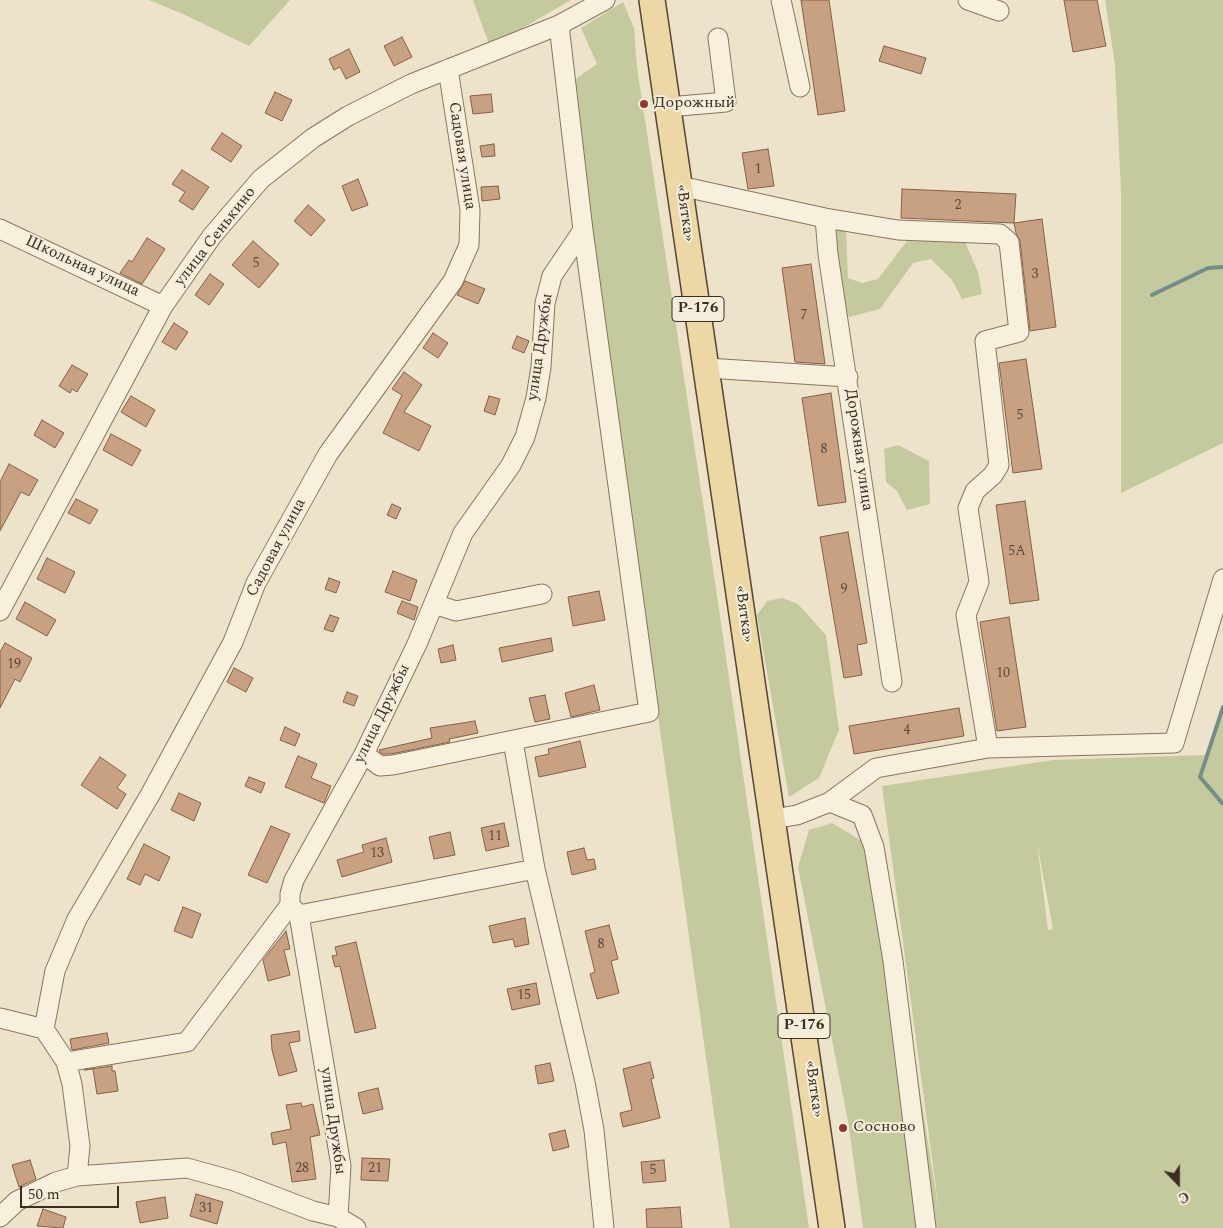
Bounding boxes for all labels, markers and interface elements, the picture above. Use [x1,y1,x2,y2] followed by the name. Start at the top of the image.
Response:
[654,94,735,114] place label: Дорожный
[638,98,650,110] marker: Дорожный
[443,101,479,211] street label: Садовая улица
[755,162,761,178] house number: 1
[671,183,697,243] street label: «Вятка»
[171,184,261,290] street label: улица Сенькино
[955,198,961,214] house number: 2
[22,232,142,302] street label: Школьная улица
[253,256,259,272] house number: 5
[1032,267,1038,283] house number: 3
[524,292,558,402] street label: улица Дружбы
[672,296,724,322] road number: Р-176
[801,308,807,324] house number: 7
[840,388,876,512] street label: Дорожная улица
[1017,408,1023,424] house number: 5
[821,442,827,458] house number: 8
[243,496,311,600] street label: Садовая улица
[1008,544,1026,560] house number: 5А
[841,582,847,598] house number: 9
[730,584,756,644] street label: «Вятка»
[7,657,21,673] house number: 19
[351,661,415,767] street label: улица Дружбы
[996,666,1010,682] house number: 10
[904,723,910,739] house number: 4
[488,829,502,845] house number: 11
[370,846,384,862] house number: 13
[598,937,604,953] house number: 8
[517,988,531,1004] house number: 15
[778,1014,830,1038] road number: Р-176
[800,1059,826,1119] street label: «Вятка»
[315,1066,349,1176] street label: улица Дружбы
[853,1118,916,1138] place label: Сосново
[837,1122,849,1134] marker: Сосново
[1153,1158,1203,1208] north arrow
[295,1161,309,1177] house number: 28
[368,1161,382,1177] house number: 21
[650,1163,656,1179] house number: 5
[22,1176,121,1208] scale bar
[28,1183,60,1206] text: 50 m
[1175,1186,1192,1209] text: С
[199,1201,213,1217] house number: 31

